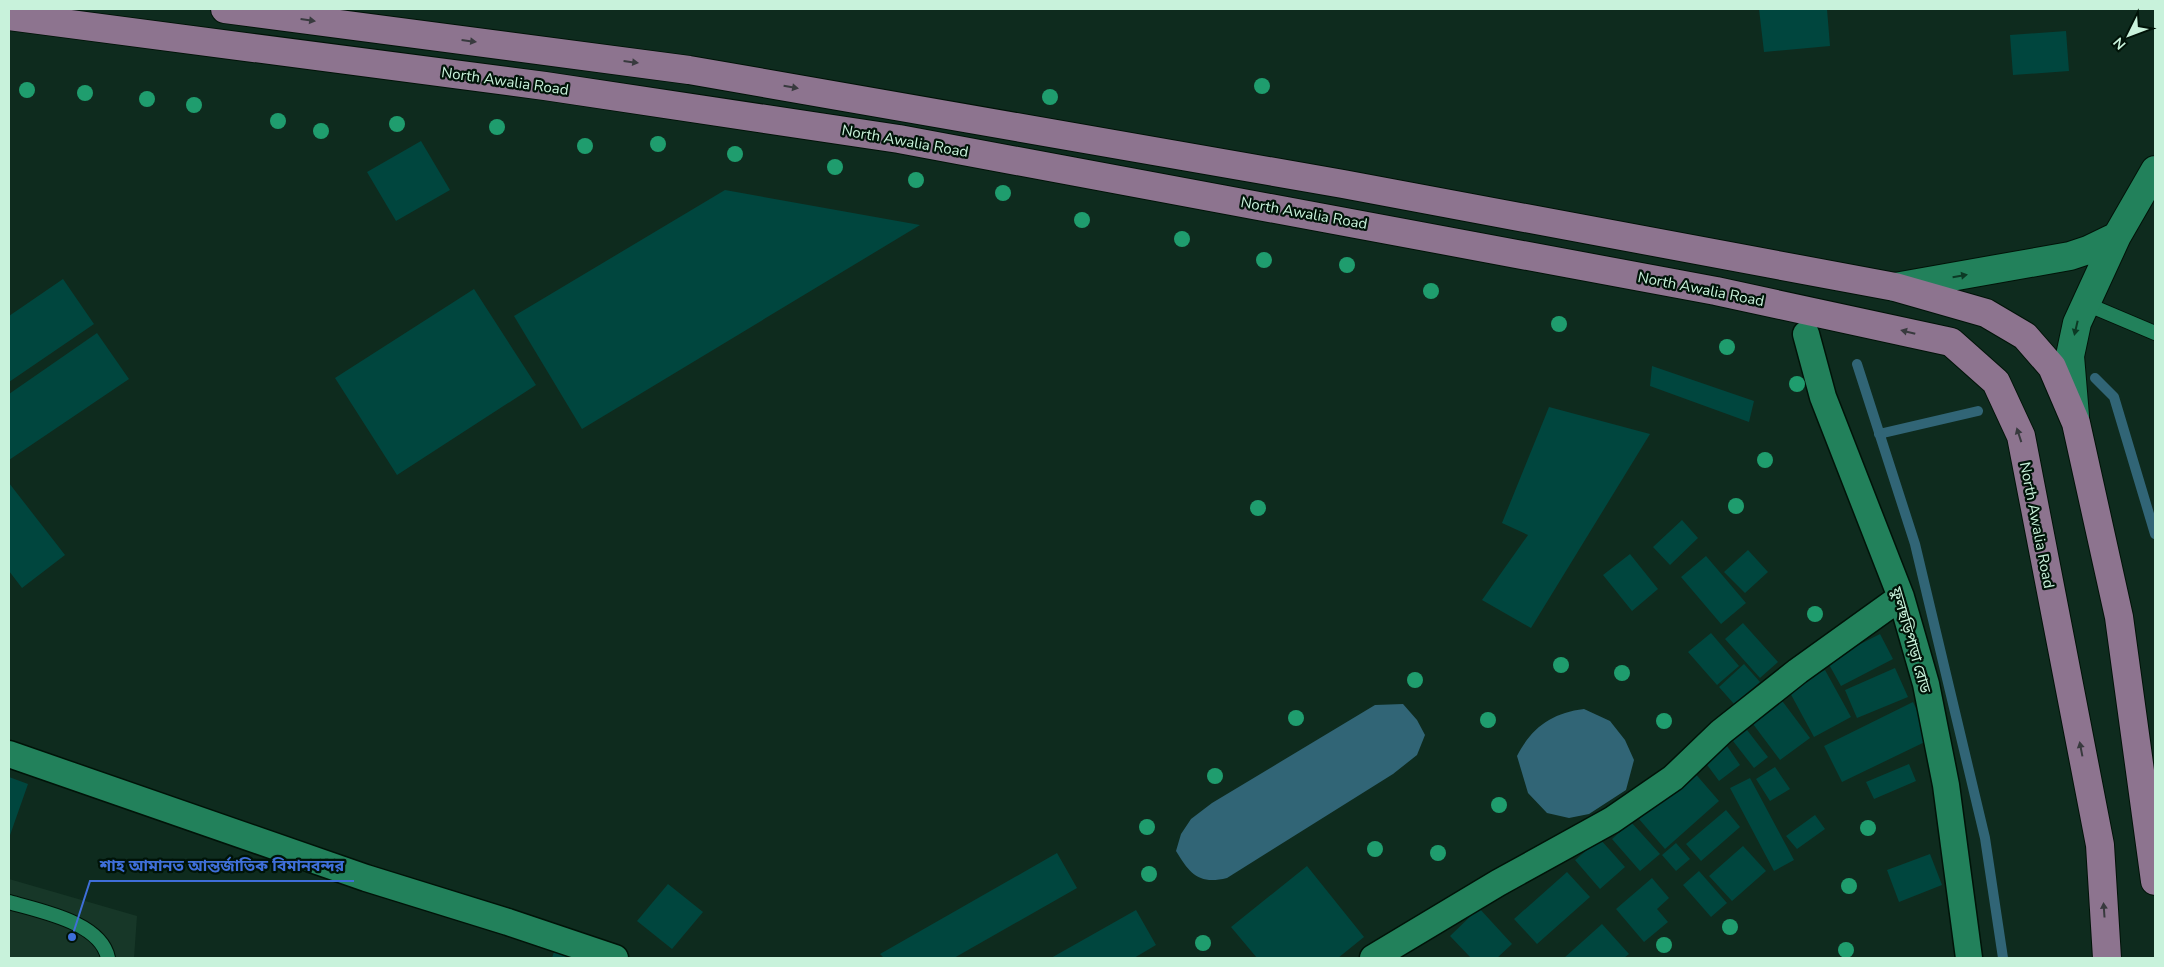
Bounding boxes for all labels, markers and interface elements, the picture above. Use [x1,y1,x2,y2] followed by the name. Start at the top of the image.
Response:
[2104,10,2154,60] north arrow
[301,16,317,24] one-way arrow
[2109,33,2130,54] text: N
[462,37,478,45] one-way arrow
[623,58,639,66] one-way arrow
[440,62,570,100] street label: North Awalia Road
[783,83,799,91] one-way arrow
[840,120,970,162] street label: North Awalia Road
[1239,192,1369,234] street label: North Awalia Road
[1636,267,1766,311] street label: North Awalia Road
[1953,272,1969,280] one-way arrow
[2072,321,2080,336] one-way arrow
[1901,328,1916,336] one-way arrow
[2015,428,2023,443] one-way arrow
[2015,460,2059,590] street label: North Awalia Road
[1886,584,1936,696] street label: ফুলছড়িপাড়া রোড
[2077,741,2085,757] one-way arrow
[90,850,354,881] callout: শাহ আমানত আন্তর্জাতিক বিমানবন্দর
[99,855,345,877] text: শাহ আমানত আন্তর্জাতিক বিমানবন্দর
[2100,901,2108,917] one-way arrow

